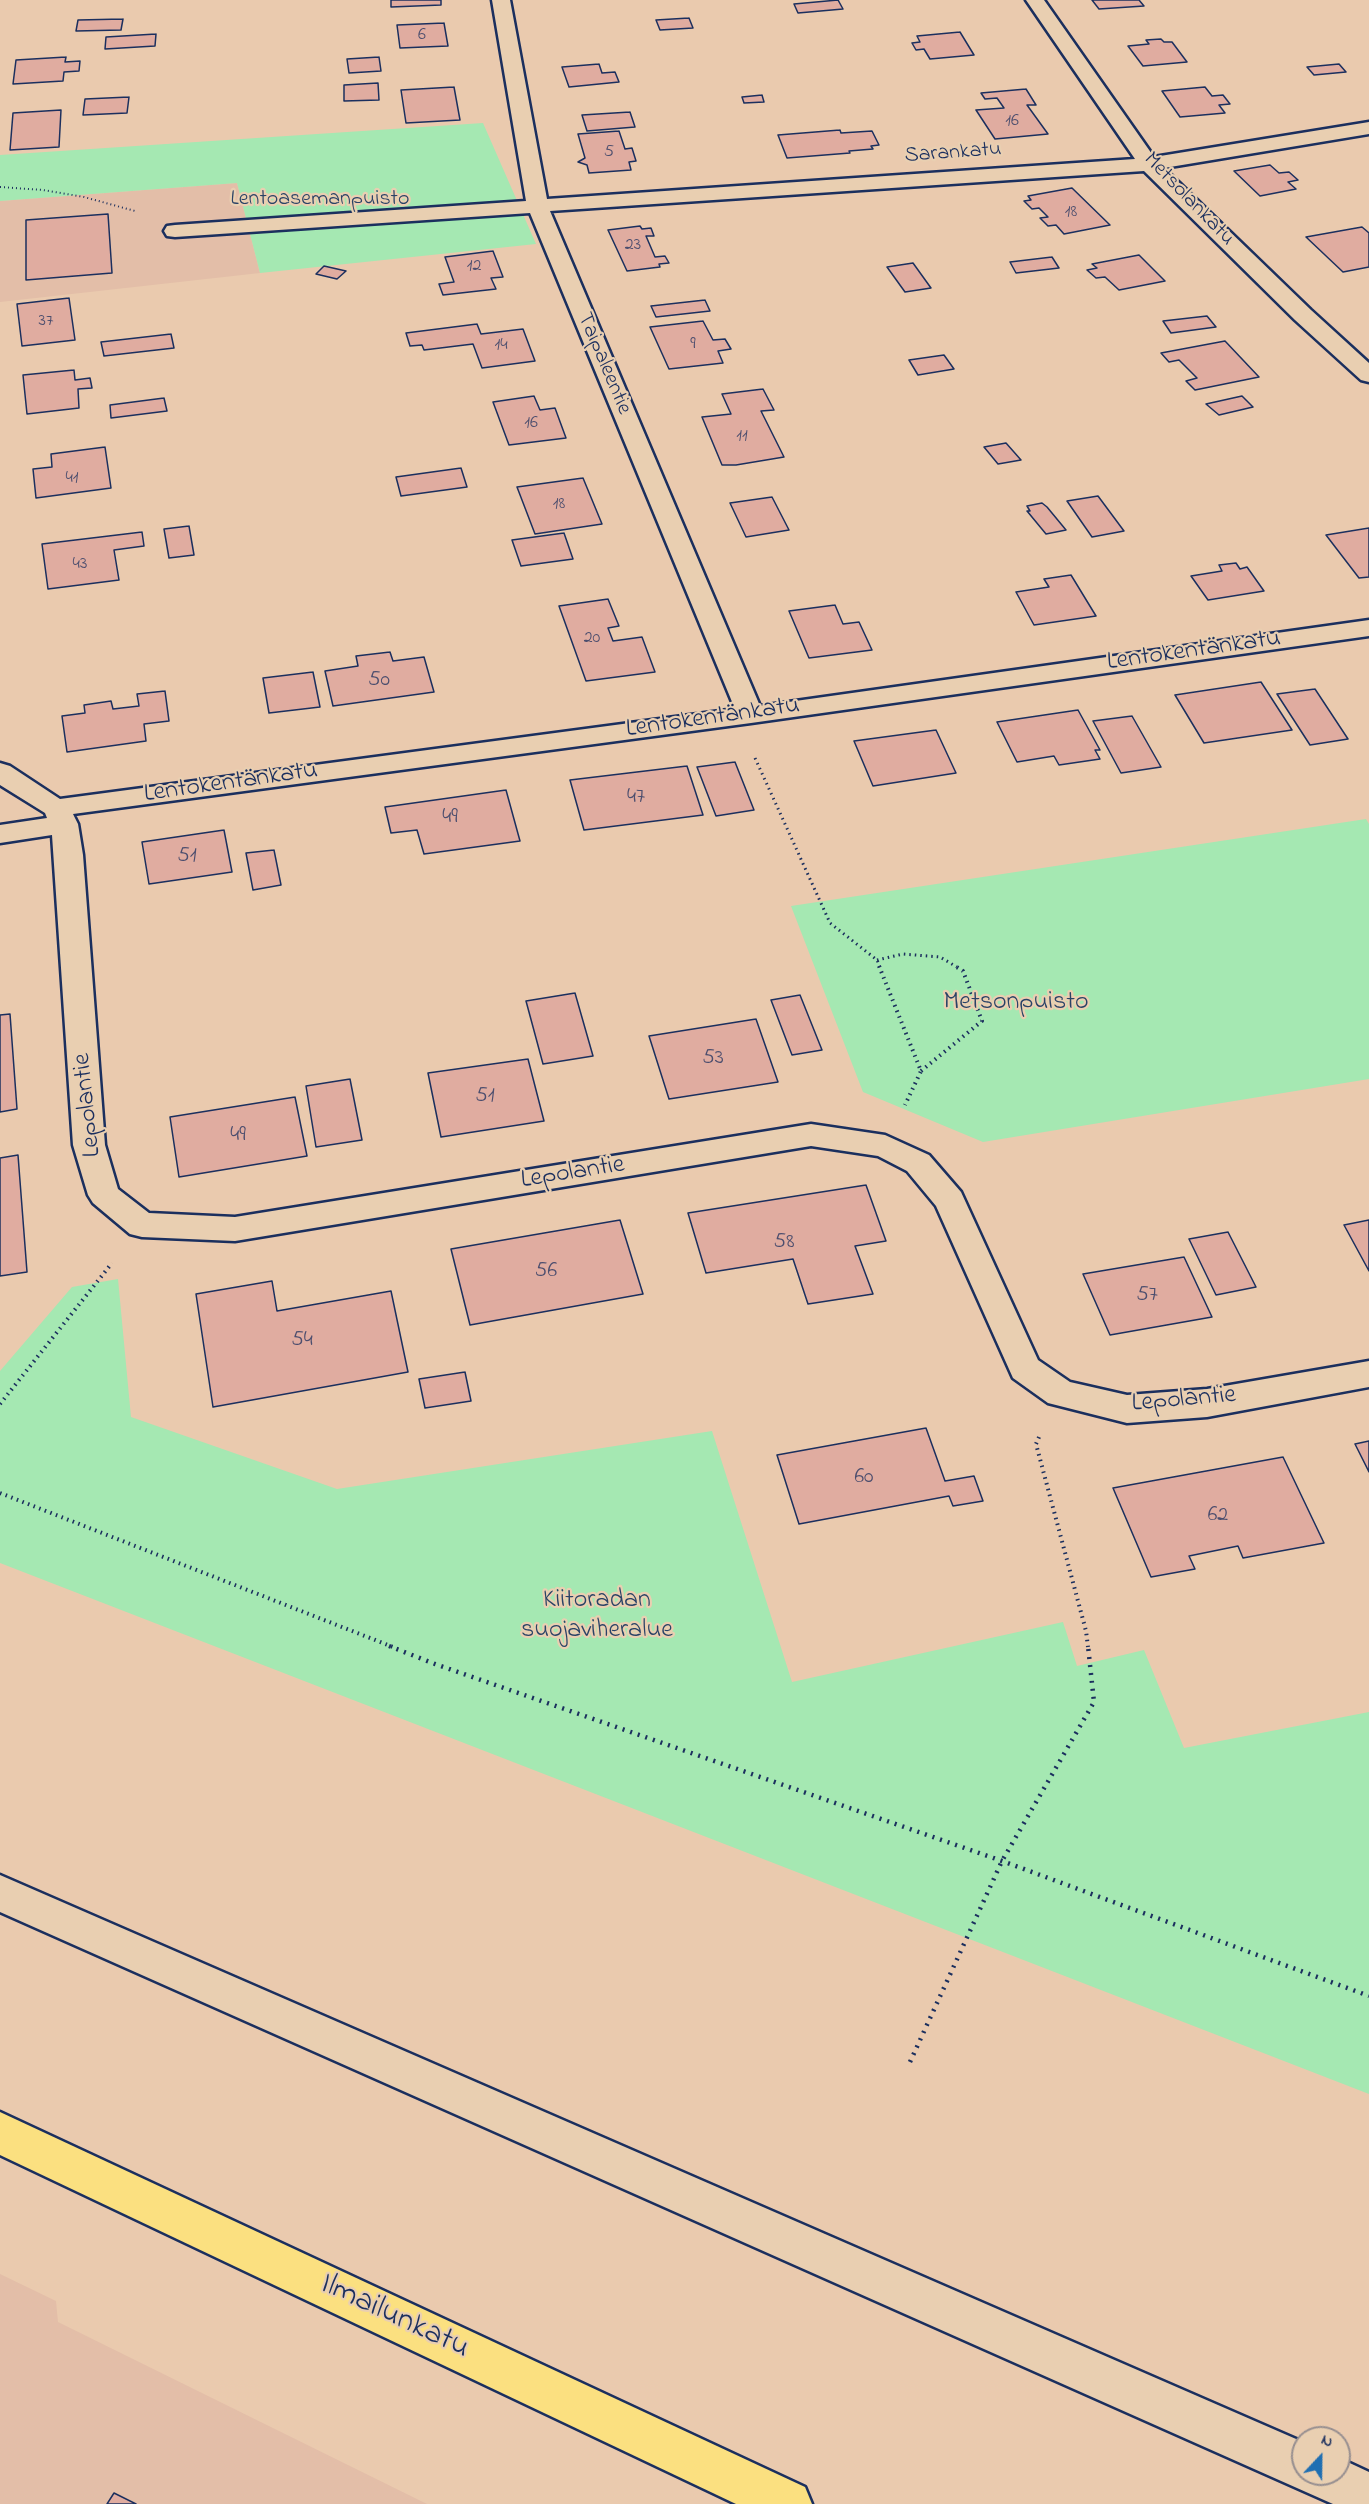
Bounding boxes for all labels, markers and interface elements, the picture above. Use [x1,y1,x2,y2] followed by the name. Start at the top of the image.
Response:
[418,25,426,47] house number: 6
[1005,111,1019,133] house number: 16
[904,137,1002,171] street label: Sarankatu
[604,142,614,164] house number: 5
[1137,148,1239,252] street label: Metsolankatu
[231,187,409,213] park label: Lentoasemanpuisto
[1065,202,1077,224] house number: 18
[625,235,641,257] house number: 23
[467,256,481,278] house number: 12
[570,309,636,419] street label: Taipaleentie
[39,311,53,333] house number: 37
[690,334,696,356] house number: 9
[494,335,508,357] house number: 14
[524,413,538,435] house number: 16
[736,426,748,448] house number: 11
[65,468,79,490] house number: 41
[553,494,565,516] house number: 18
[73,554,87,576] house number: 43
[1105,624,1283,680] street label: Lentokentänkatu
[584,628,600,650] house number: 20
[368,668,390,694] house number: 50
[624,691,802,747] street label: Lentokentänkatu
[142,756,320,812] street label: Lentokentänkatu
[627,785,645,811] house number: 47
[442,805,458,831] house number: 49
[177,844,197,870] house number: 51
[944,988,1088,1020] park label: Metsonpuisto
[702,1046,724,1072] house number: 53
[68,1051,110,1159] street label: Lepolantie
[475,1084,495,1110] house number: 51
[230,1123,246,1149] house number: 49
[519,1150,627,1198] street label: Lepolantie
[774,1230,794,1256] house number: 58
[535,1259,557,1285] house number: 56
[1136,1283,1158,1309] house number: 57
[291,1328,313,1354] house number: 54
[1131,1381,1237,1421] street label: Lepolantie
[854,1465,874,1491] house number: 60
[1208,1503,1228,1529] house number: 62
[521,1586,673,1648] park label: Kiitoradan suojaviheralue
[313,2267,475,2369] street label: Ilmailunkatu
[1291,2426,1351,2486] north arrow
[1317,2428,1337,2454] text: N

